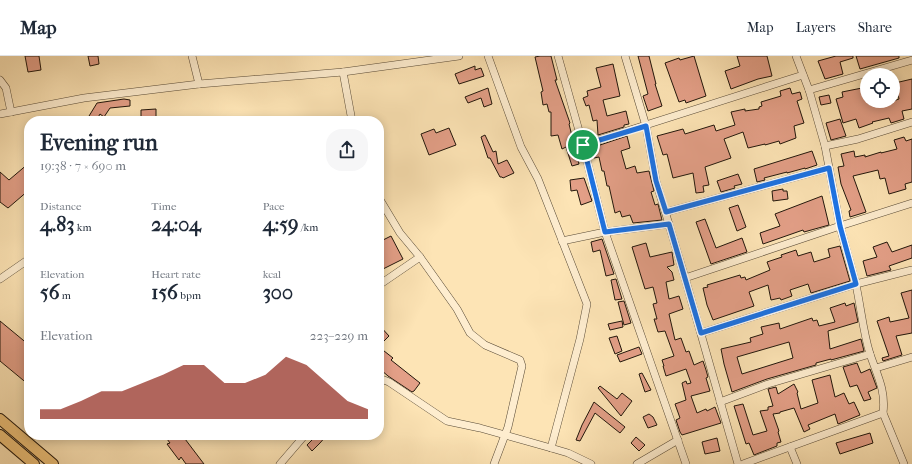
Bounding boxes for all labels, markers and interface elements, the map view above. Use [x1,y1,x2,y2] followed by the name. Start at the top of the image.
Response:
[20,17,56,39] text: Map
[747,19,774,36] text: Map
[796,19,836,36] text: Layers
[858,19,892,36] text: Share
[860,68,900,108] map controls
[860,68,900,108] button: locate
[566,128,600,162] pin
[326,129,368,171] button: share
[40,130,158,156] text: Evening run
[572,134,594,156] icon: arrive
[40,158,126,173] text: 19:38 · 7 × 690 m
[40,200,81,213] text: Distance
[151,200,176,213] text: Time
[263,200,285,213] text: Pace
[40,213,74,236] text: 4.83
[151,213,201,236] text: 24:04
[263,213,298,236] text: 4:59
[74,221,92,234] text: km
[298,221,318,234] text: /km
[40,268,84,281] text: Elevation
[151,268,201,281] text: Heart rate
[263,268,281,281] text: kcal
[40,281,59,304] text: 56
[151,281,178,304] text: 156
[263,281,293,304] text: 300
[59,289,71,302] text: m
[178,289,201,302] text: bpm
[40,328,93,343] text: Elevation
[310,328,368,343] text: 223–229 m

